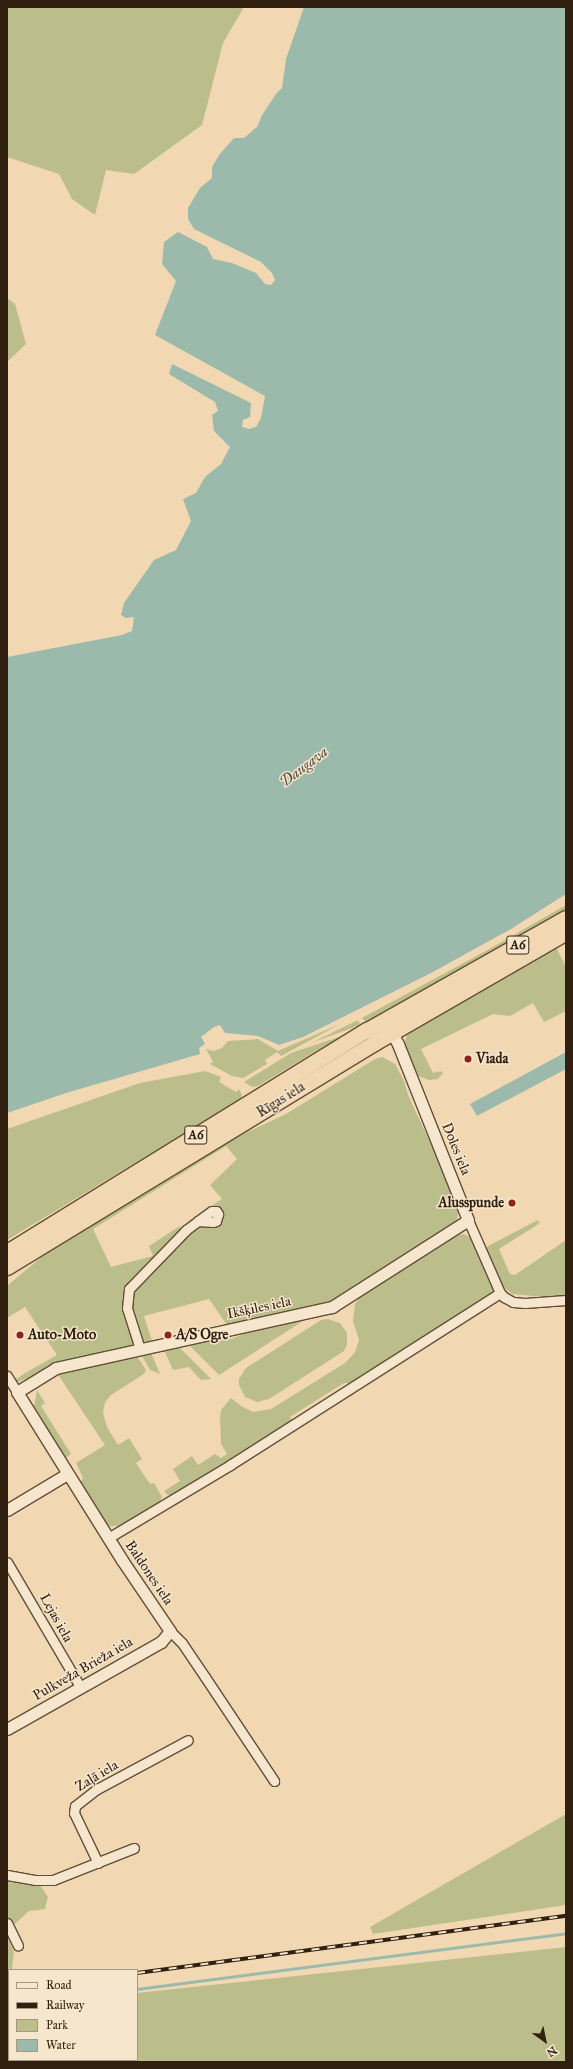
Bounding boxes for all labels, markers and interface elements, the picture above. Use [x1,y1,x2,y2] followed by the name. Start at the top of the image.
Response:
[276,743,332,791] water label: Daugava
[506,934,530,956] road number: A6
[476,1051,508,1067] place label: Viada
[463,1054,473,1064] marker: Viada
[254,1079,308,1121] street label: Rīgas iela
[438,1120,474,1178] street label: Doles iela
[184,1124,208,1146] road number: A6
[438,1195,504,1211] place label: Alusspunde
[507,1198,517,1208] marker: Alusspunde
[225,1293,293,1323] street label: Ikšķiles iela
[28,1327,96,1343] place label: Auto-Moto
[176,1327,228,1343] place label: A/S Ogre
[15,1330,25,1340] marker: Auto-Moto
[163,1330,173,1340] marker: A/S Ogre
[121,1538,177,1608] street label: Baldones iela
[36,1591,76,1645] street label: Lejas iela
[30,1634,136,1704] street label: Pulkveža Brieža iela
[73,1757,121,1795] street label: Zaļā iela
[8,1969,138,2061] legend
[46,1978,72,1992] text: Road
[46,1998,84,2012] text: Railway
[46,2018,68,2032] text: Park
[525,2021,565,2061] north arrow
[46,2038,76,2052] text: Water
[544,2043,559,2059] text: N

